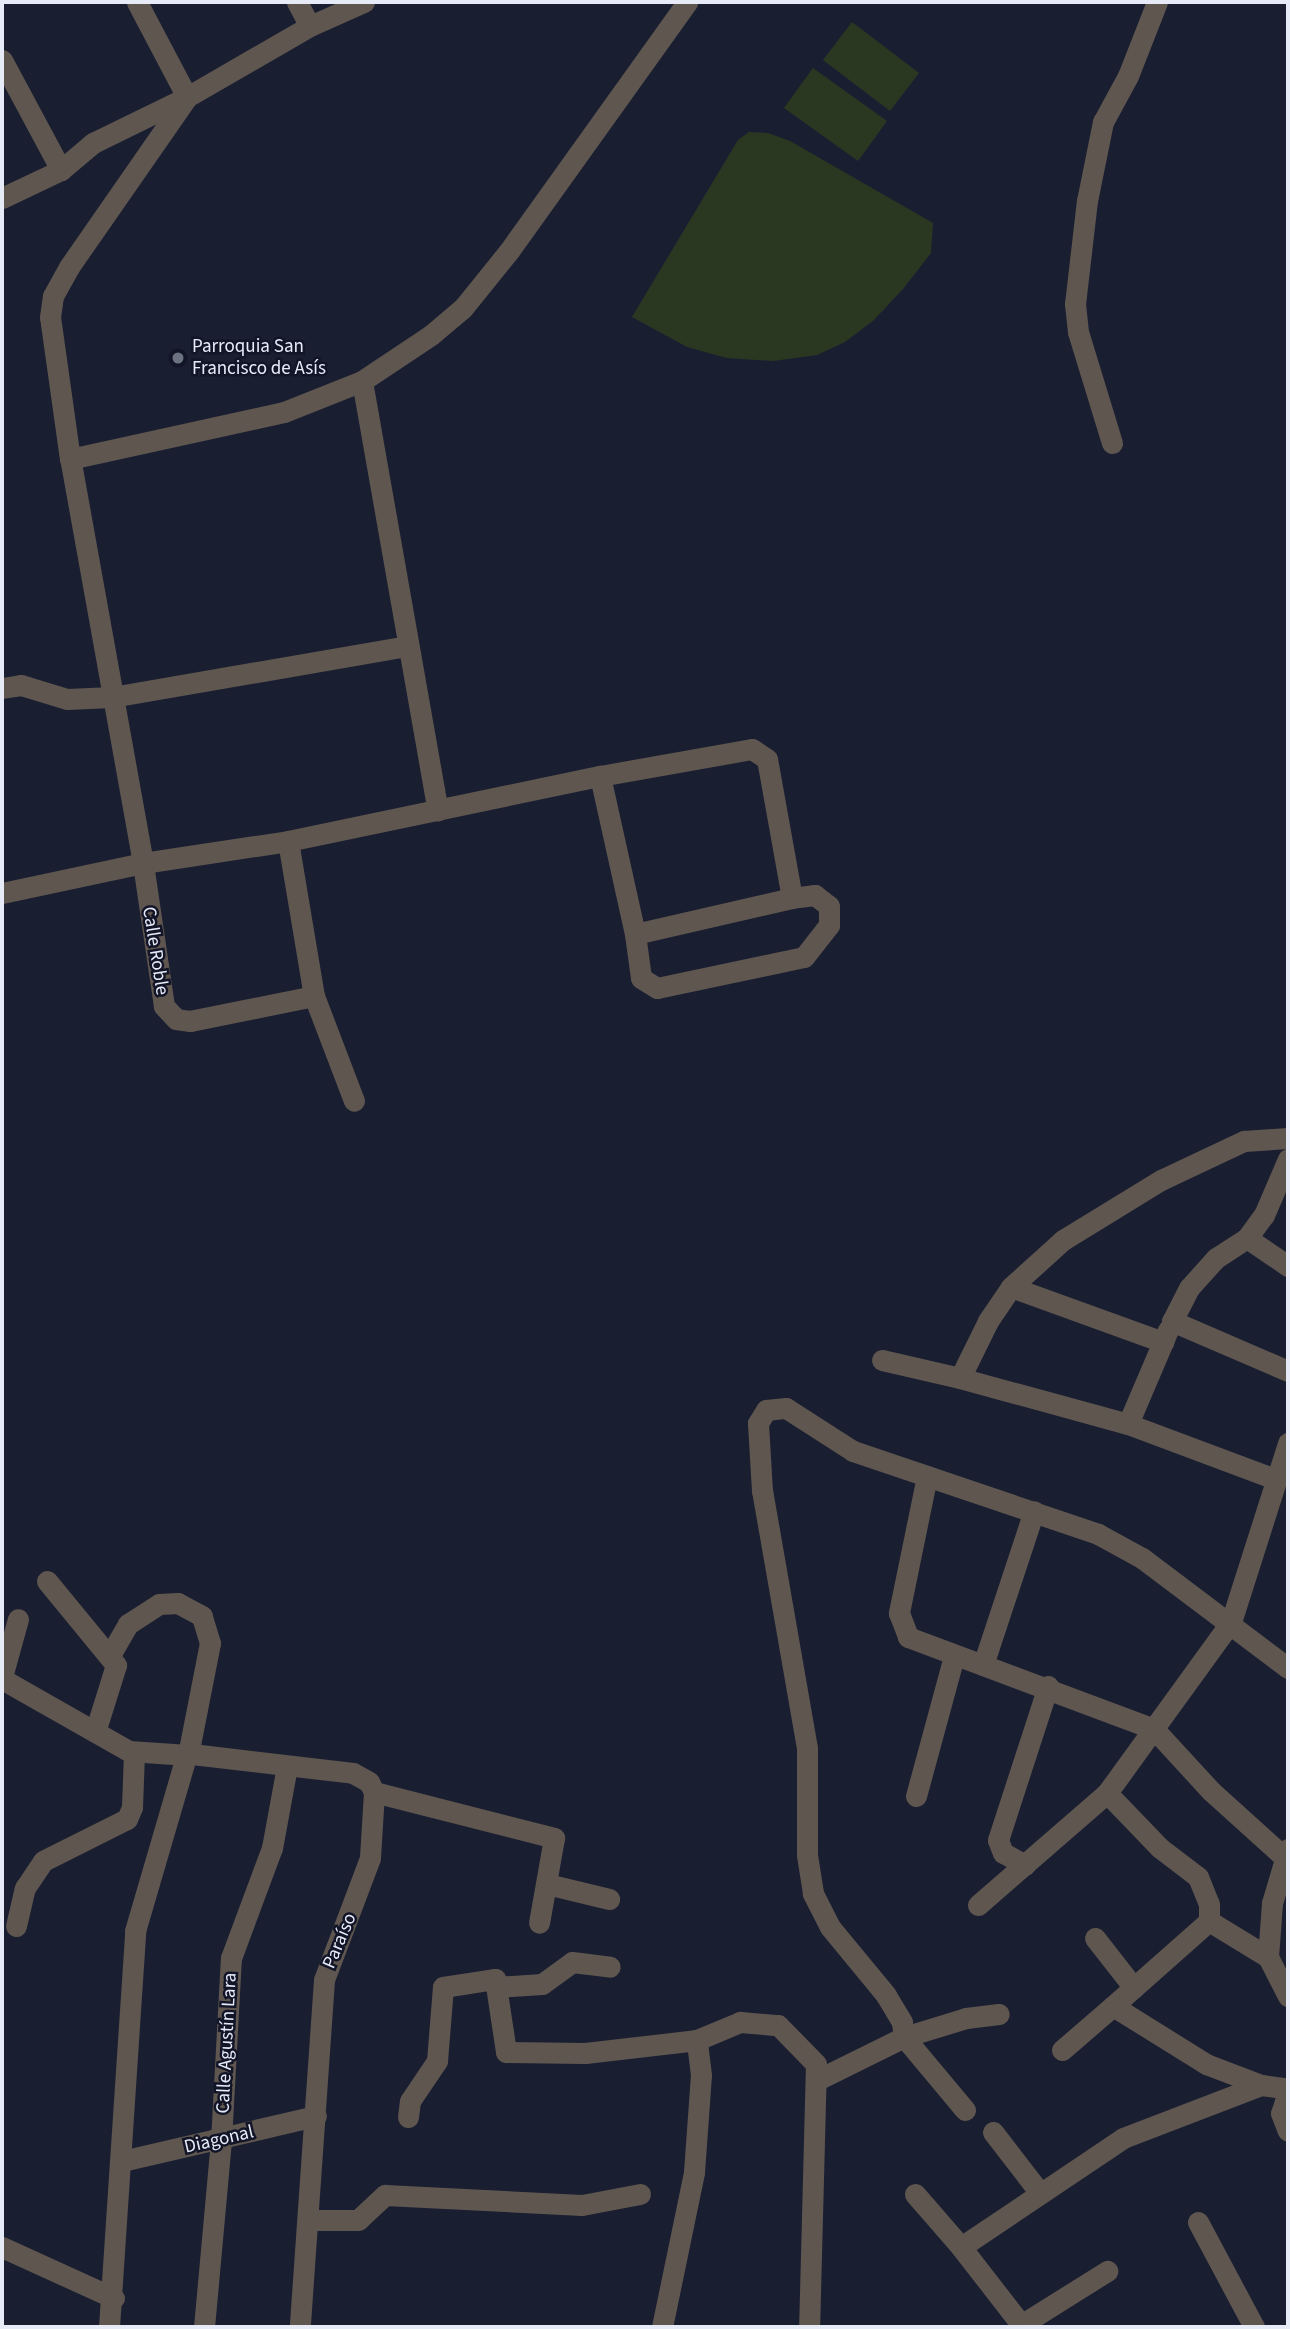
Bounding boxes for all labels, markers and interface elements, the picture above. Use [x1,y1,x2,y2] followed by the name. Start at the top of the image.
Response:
[192,336,326,380] place label: Parroquia San Francisco de Asís
[170,350,186,366] marker: Parroquia San Francisco de Asís
[137,905,173,997] street label: Calle Roble
[318,1910,362,1972] street label: Paraíso
[212,1972,242,2114] street label: Calle Agustín Lara
[182,2121,256,2159] street label: Diagonal

